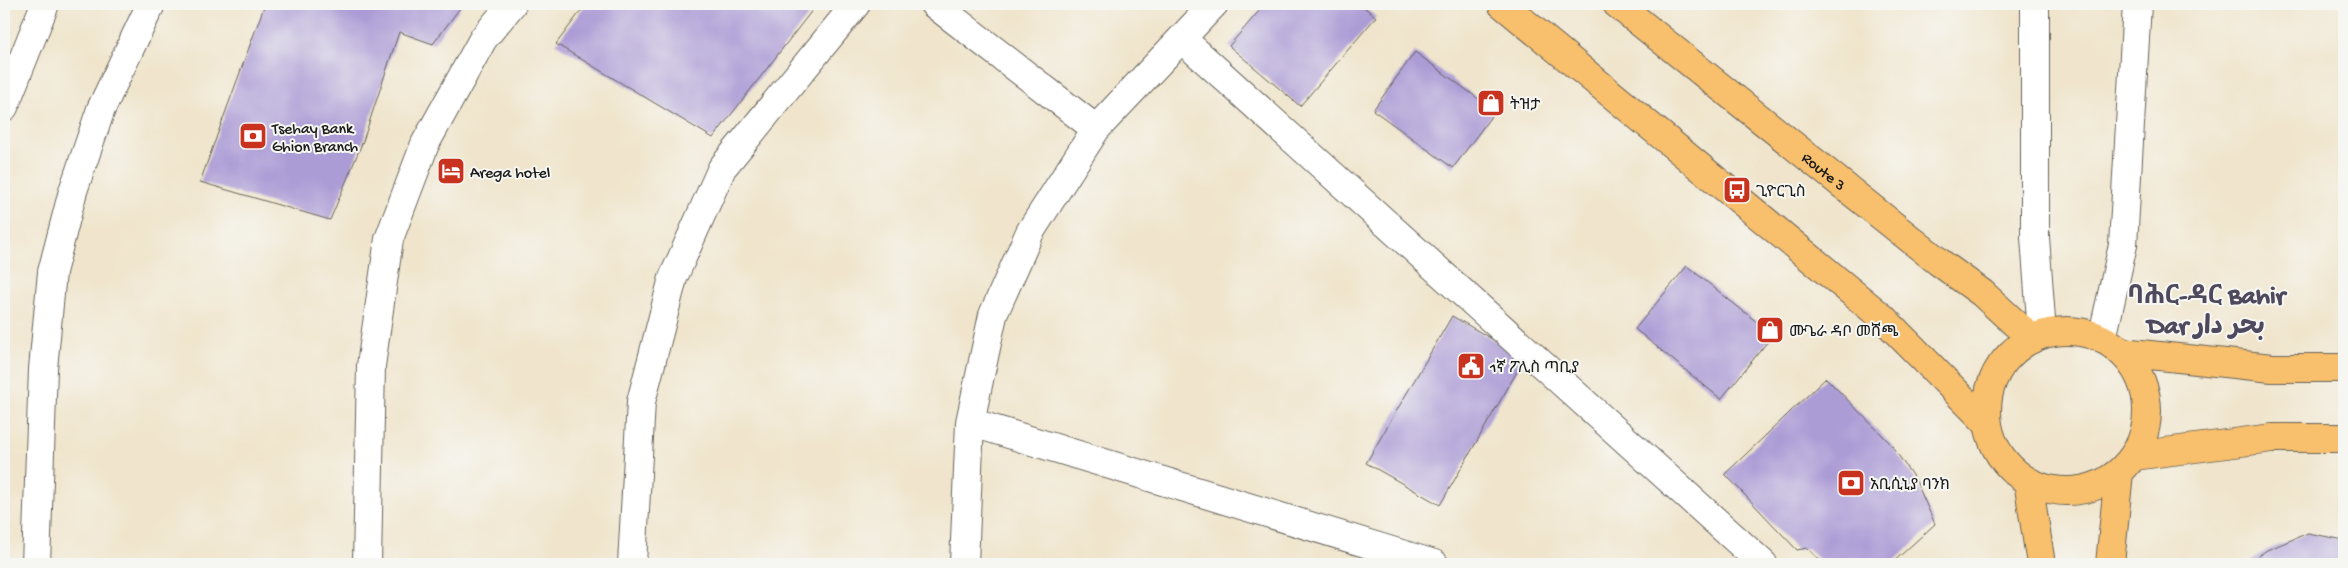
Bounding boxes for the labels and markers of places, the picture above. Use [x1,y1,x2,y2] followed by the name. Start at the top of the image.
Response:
[1476,88,1506,118] shop icon: ትዝታ
[1510,96,1540,116] place label: ትዝታ
[238,121,268,151] bank icon: Tsehay Bank Ghion Branch
[271,121,359,158] place label: Tsehay Bank Ghion Branch
[436,156,466,186] hotel icon: Arega hotel
[470,165,550,184] place label: Arega hotel
[1722,175,1752,205] bus stop icon: ጊዮርጊስ
[1756,184,1806,203] place label: ጊዮርጊስ
[1755,315,1785,345] shop icon: ሙጌራ ዳቦ መሸጫ
[1789,322,1899,343] place label: ሙጌራ ዳቦ መሸጫ
[1456,351,1486,381] public building icon: 1ኛ ፖሊስ ጣቢያ
[1489,359,1580,379] place label: 1ኛ ፖሊስ ጣቢያ
[1836,468,1866,498] bank icon: አቢሲኒያ ባንክ
[1870,477,1950,496] place label: አቢሲኒያ ባንክ

